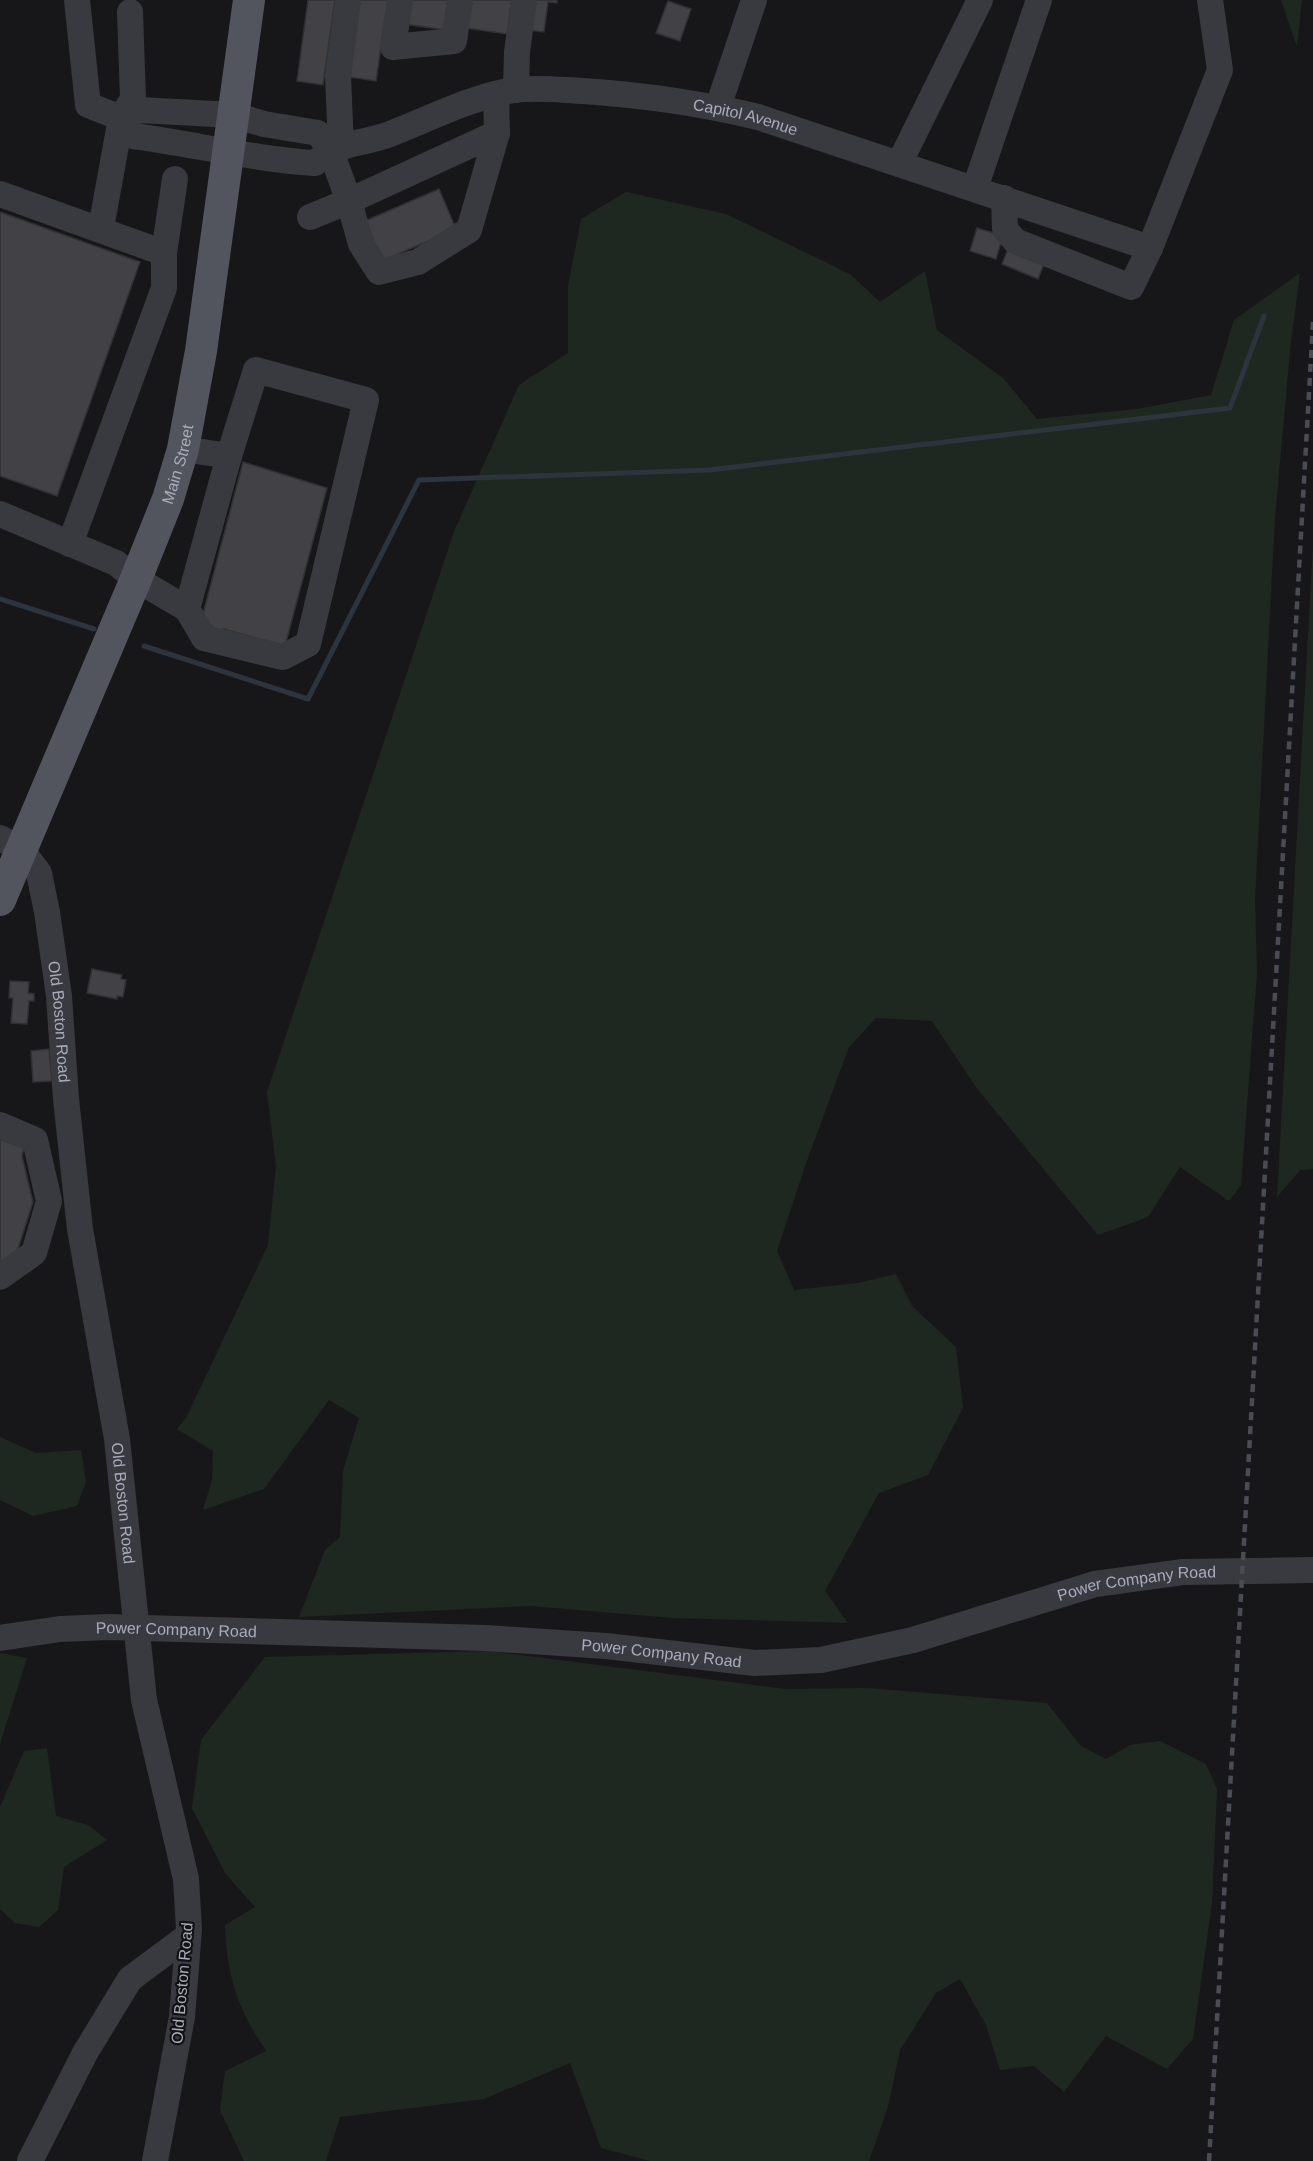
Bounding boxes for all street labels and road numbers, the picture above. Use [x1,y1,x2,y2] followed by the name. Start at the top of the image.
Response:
[692,95,800,138] street label: Capitol Avenue
[159,422,196,506] street label: Main Street
[46,960,73,1083] street label: Old Boston Road
[109,1442,138,1565] street label: Old Boston Road
[1055,1563,1216,1604] street label: Power Company Road
[95,1618,257,1640] street label: Power Company Road
[581,1636,742,1670] street label: Power Company Road
[168,1922,196,2044] street label: Old Boston Road

